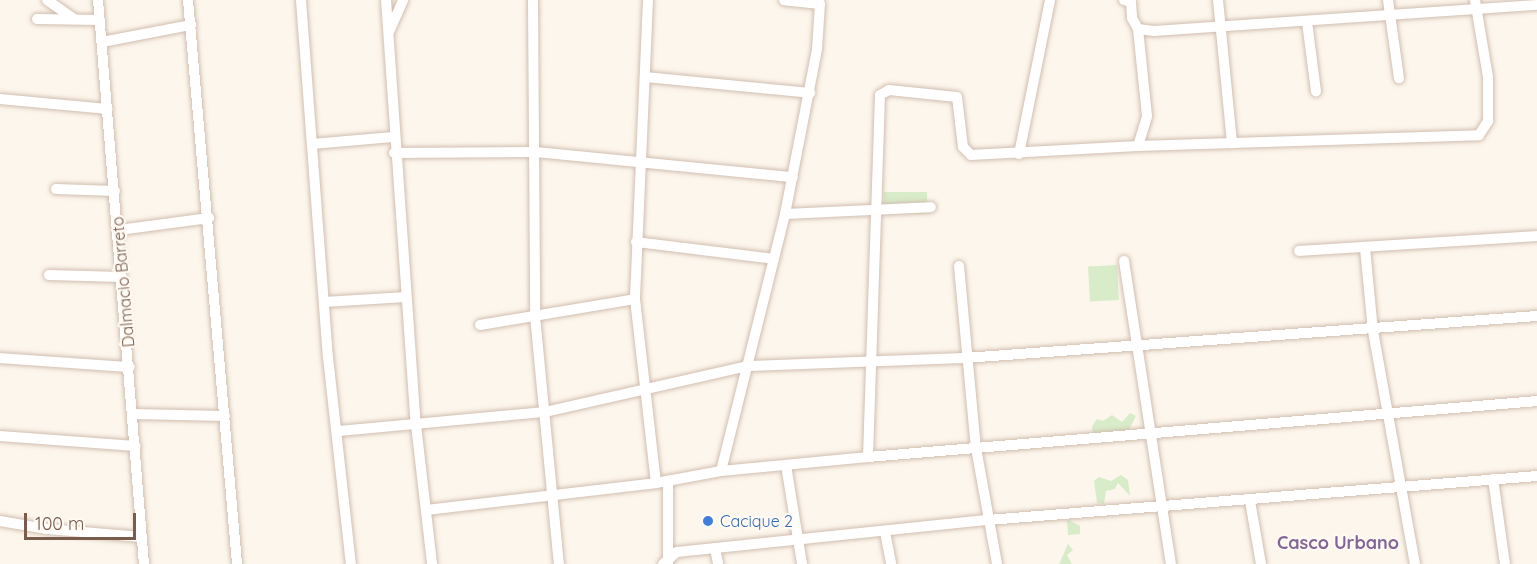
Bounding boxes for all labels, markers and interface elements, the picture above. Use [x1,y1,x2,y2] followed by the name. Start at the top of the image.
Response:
[108,216,138,348] street label: Dalmacio Barreto
[27,501,140,539] scale bar
[720,511,793,531] place label: Cacique 2
[35,512,84,535] text: 100 m
[701,514,715,528] marker: Cacique 2
[1277,532,1399,554] district label: Casco Urbano

